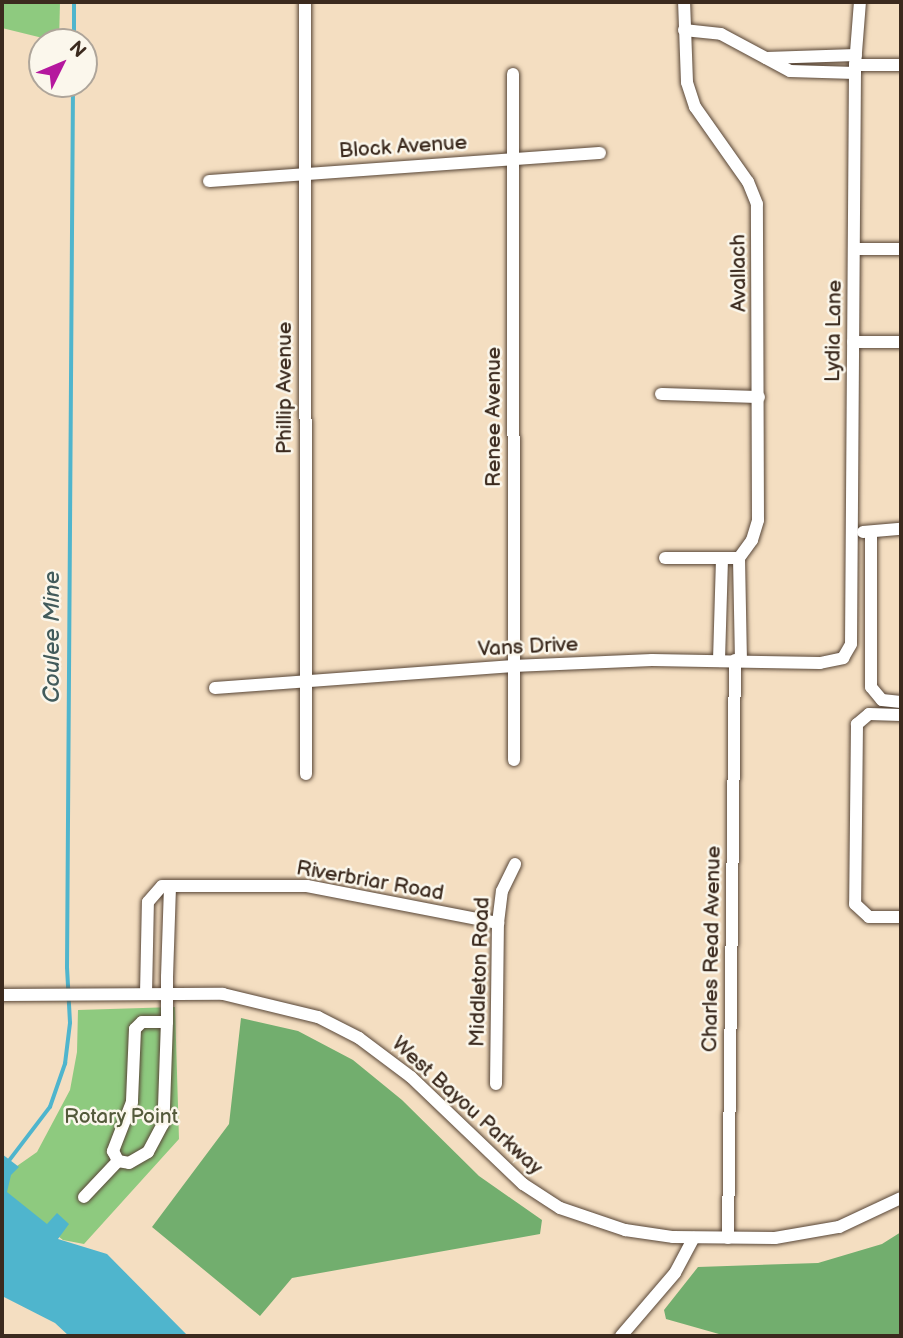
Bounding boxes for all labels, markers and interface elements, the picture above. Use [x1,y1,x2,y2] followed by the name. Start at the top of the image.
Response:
[28,28,98,98] north arrow
[64,37,91,63] text: N
[338,130,468,164] street label: Block Avenue
[726,234,752,312] street label: Avallach
[821,280,847,382] street label: Lydia Lane
[272,322,298,454] street label: Phillip Avenue
[481,347,507,487] street label: Renee Avenue
[38,571,66,703] water label: Coulee Mine
[477,632,579,662] street label: Vans Drive
[698,846,726,1052] street label: Charles Read Avenue
[294,856,446,906] street label: Riverbriar Road
[465,897,495,1047] street label: Middleton Road
[386,1032,548,1180] street label: West Bayou Parkway
[63,1104,179,1130] park label: Rotary Point

